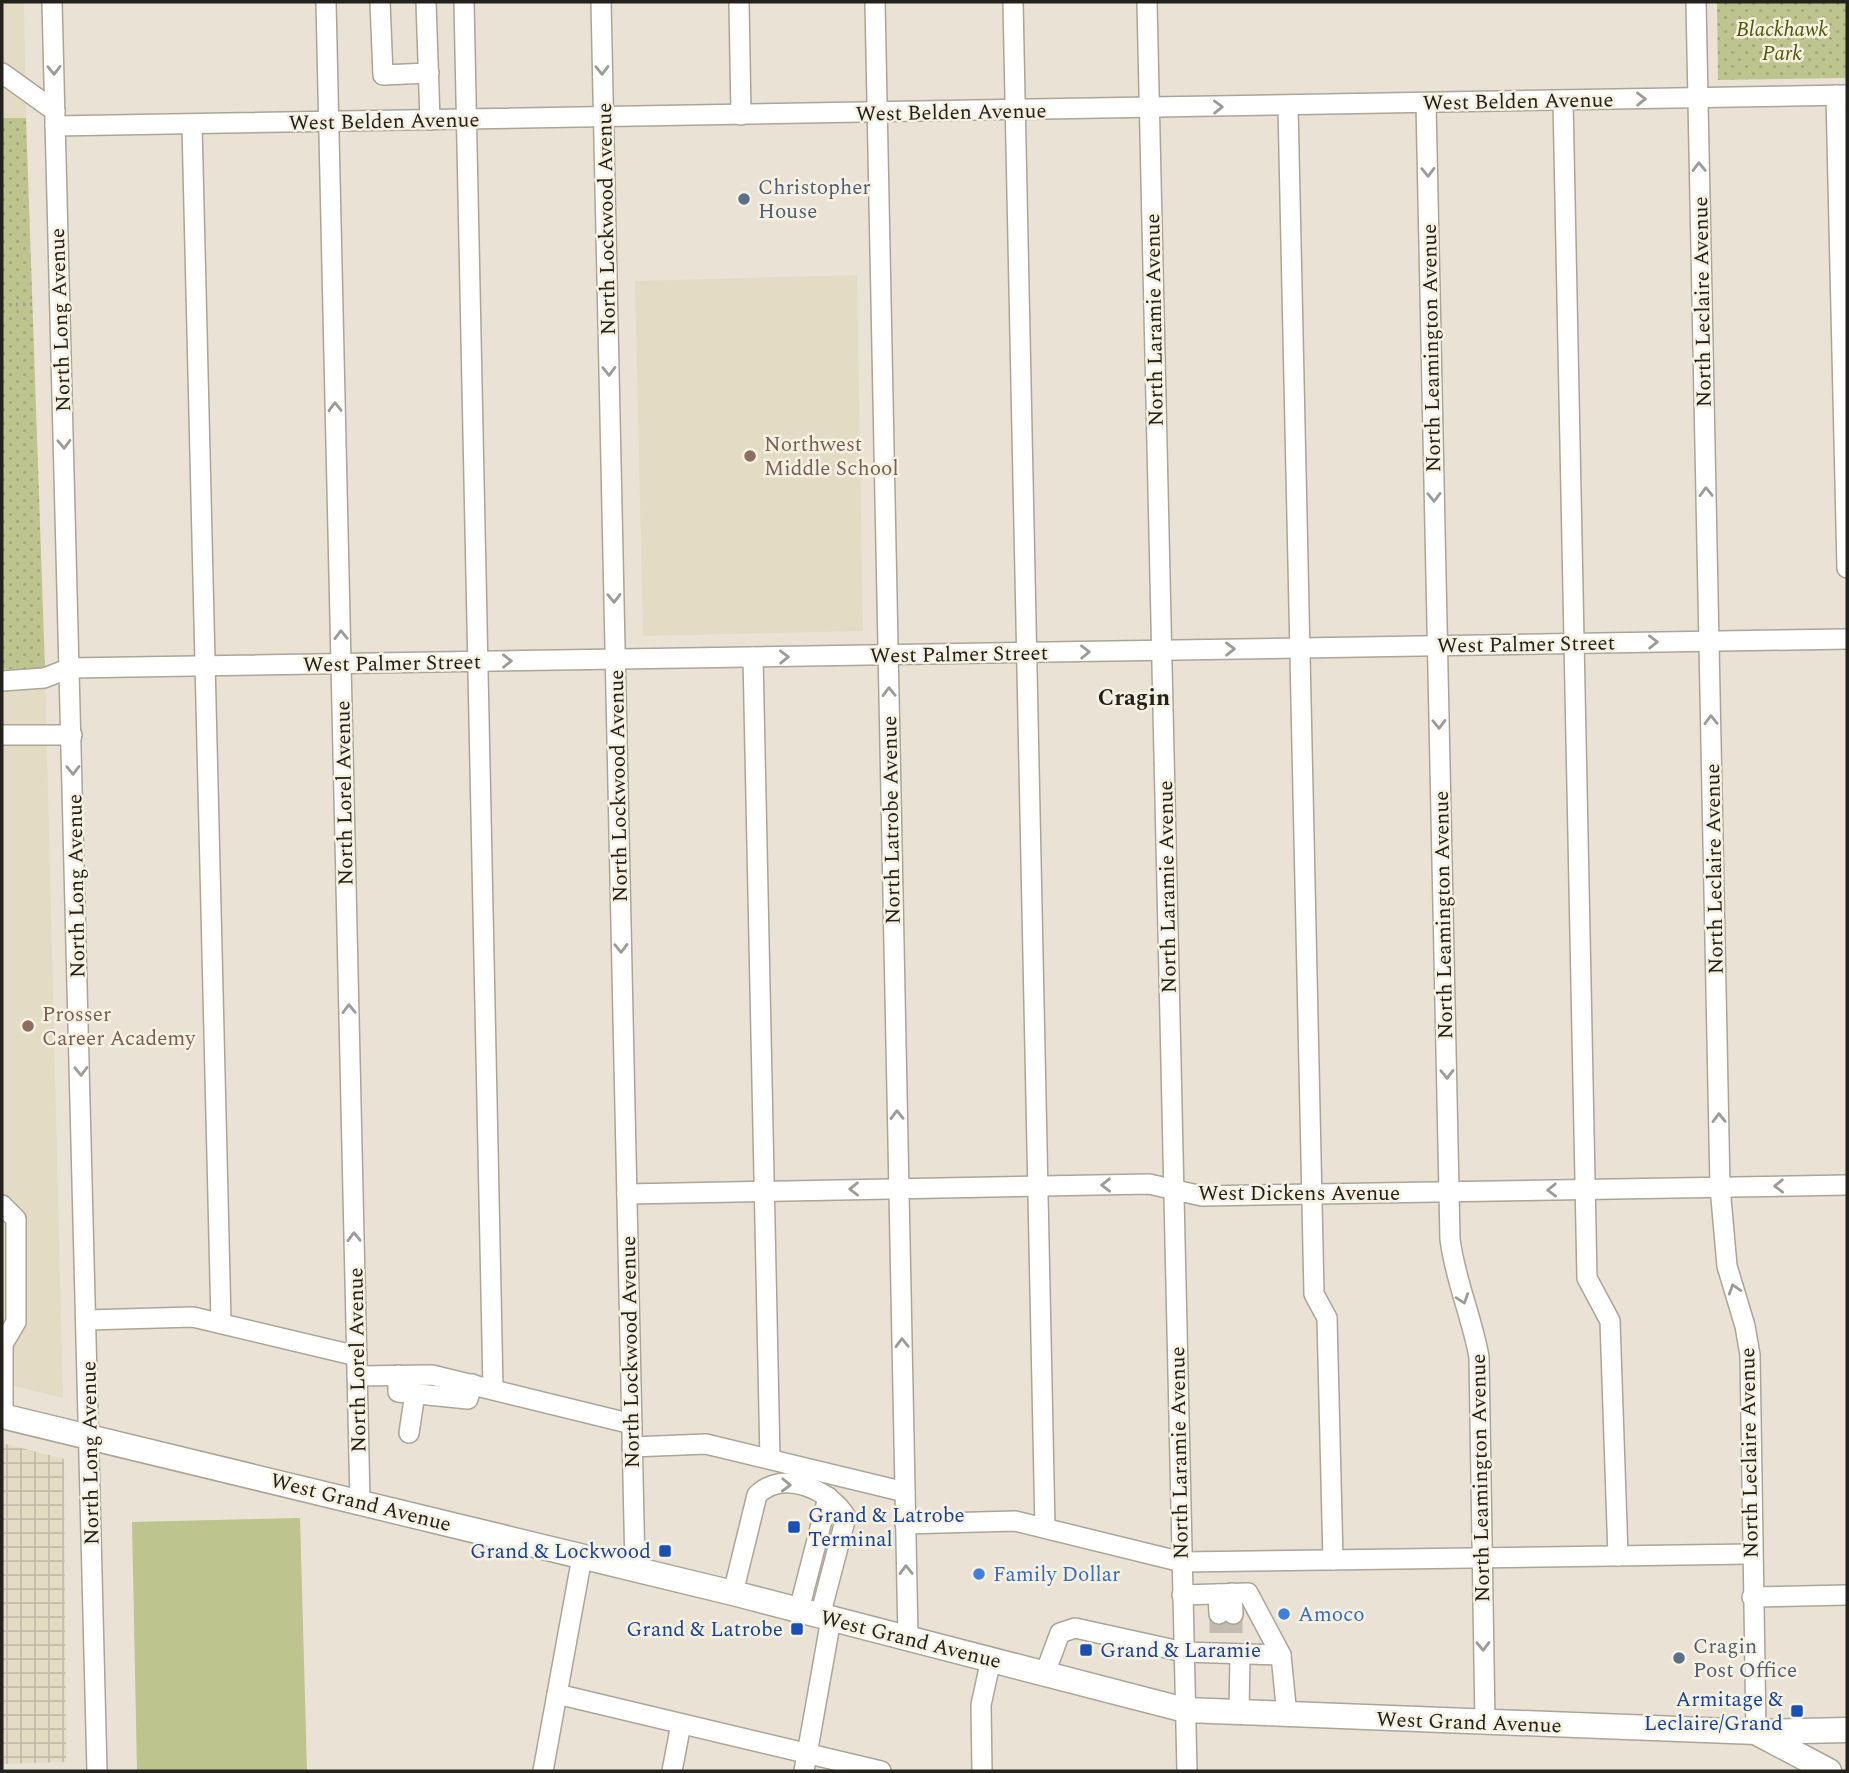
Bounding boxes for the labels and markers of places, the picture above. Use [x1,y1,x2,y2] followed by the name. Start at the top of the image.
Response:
[758,172,871,228] place label: Christopher House
[736,191,752,207] marker: Christopher House
[764,429,899,485] place label: Northwest Middle School
[742,448,758,464] marker: Northwest Middle School
[42,999,196,1055] place label: Prosser Career Academy
[20,1018,36,1034] marker: Prosser Career Academy
[808,1500,965,1556] place label: Grand & Latrobe Terminal
[786,1519,802,1535] marker: Grand & Latrobe Terminal
[470,1536,651,1568] place label: Grand & Lockwood
[657,1543,673,1559] marker: Grand & Lockwood
[993,1559,1120,1591] place label: Family Dollar
[971,1566,987,1582] marker: Family Dollar
[1298,1599,1365,1631] place label: Amoco
[1276,1606,1292,1622] marker: Amoco
[626,1614,783,1646] place label: Grand & Latrobe
[789,1621,805,1637] marker: Grand & Latrobe
[1693,1631,1797,1687] place label: Cragin Post Office
[1100,1635,1261,1667] place label: Grand & Laramie
[1078,1642,1094,1658] marker: Grand & Laramie
[1671,1650,1687,1666] marker: Cragin Post Office
[1644,1684,1783,1740] place label: Armitage & Leclaire/Grand
[1789,1703,1805,1719] marker: Armitage & Leclaire/Grand

